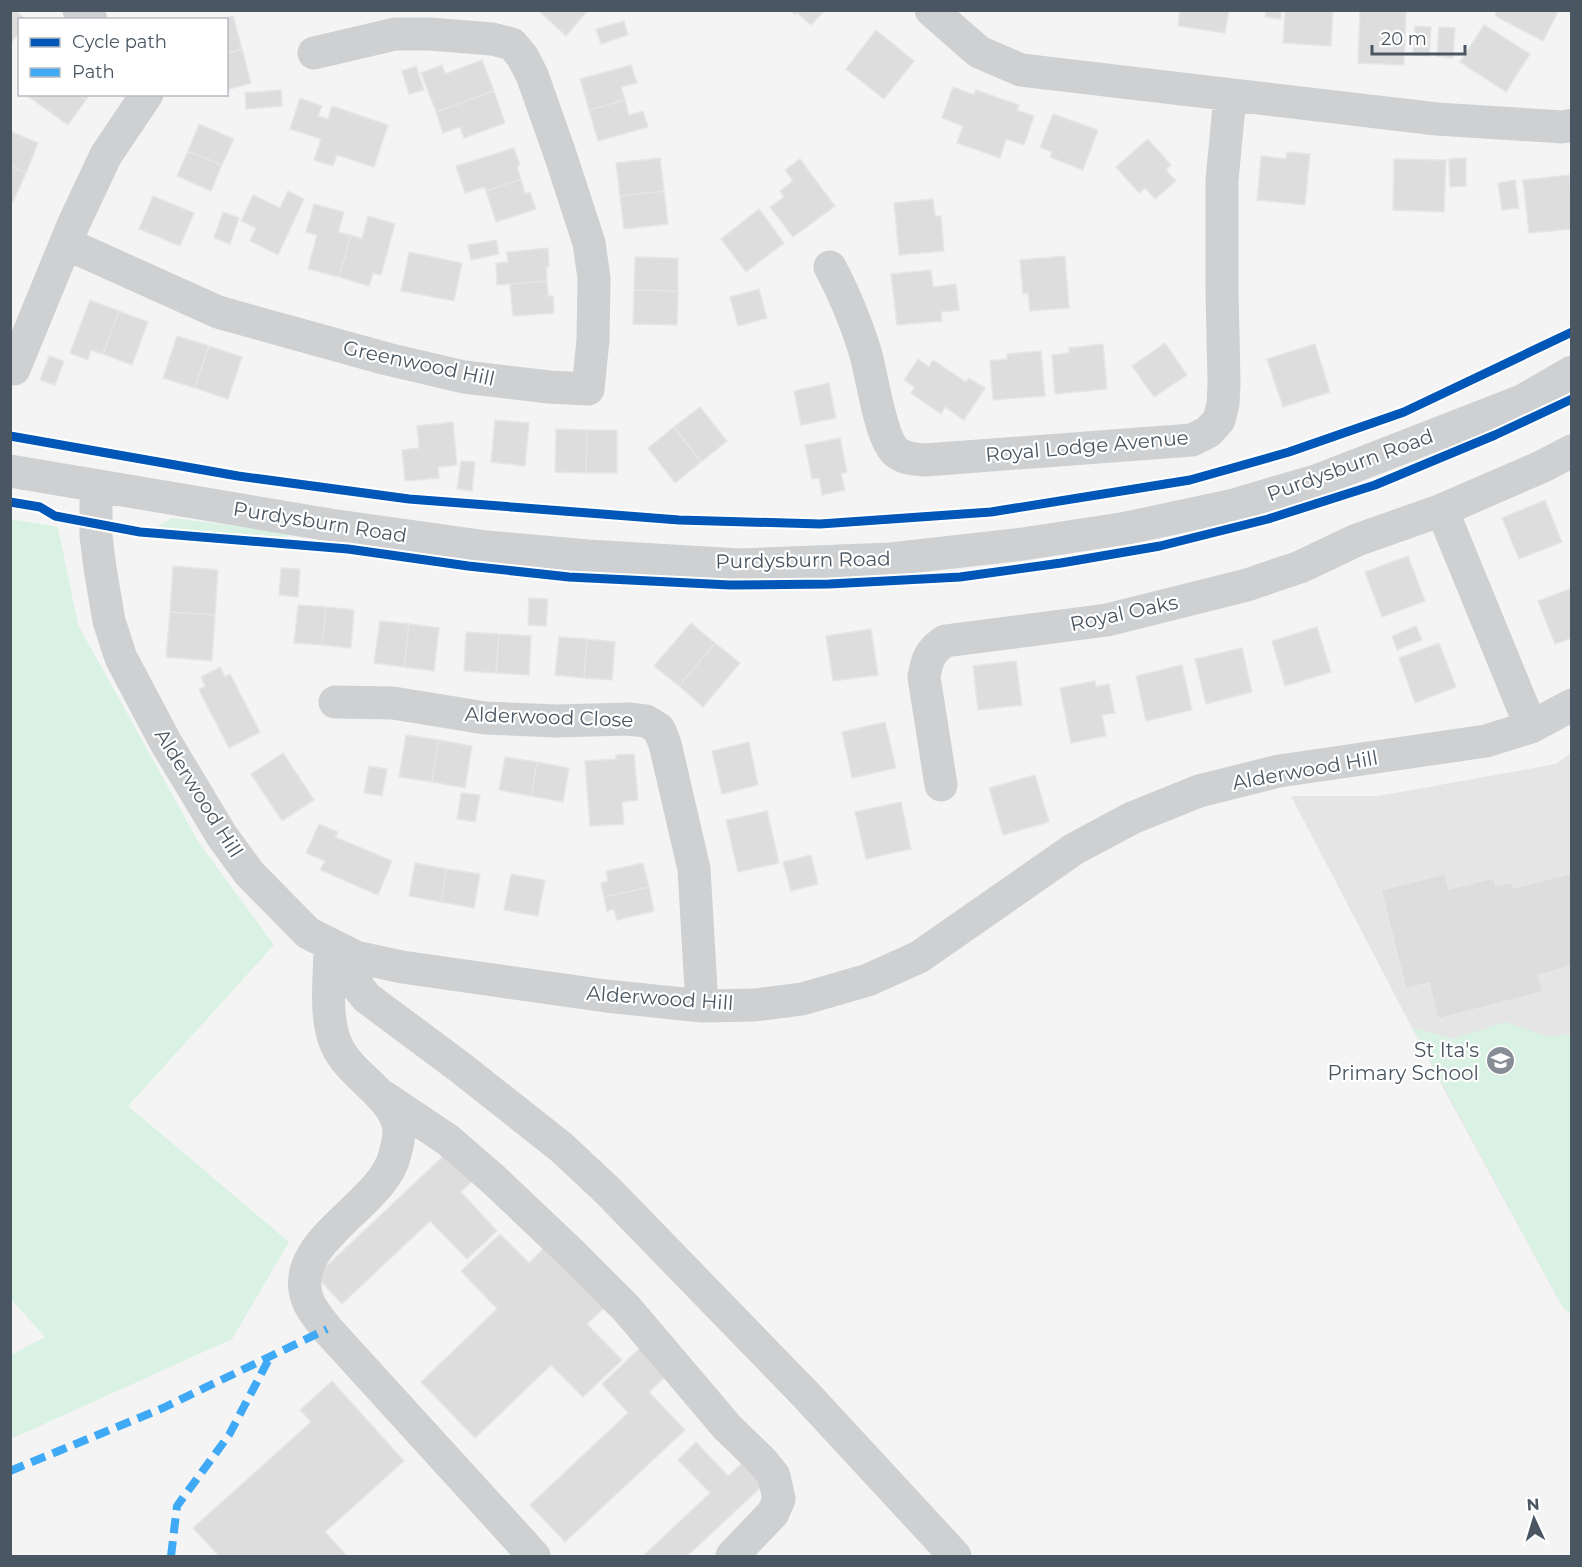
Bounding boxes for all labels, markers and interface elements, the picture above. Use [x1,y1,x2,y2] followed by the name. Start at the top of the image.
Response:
[18,18,228,96] legend
[1372,18,1465,56] scale bar
[1381,28,1427,50] text: 20 m
[72,31,167,53] text: Cycle path
[72,61,115,83] text: Path
[341,335,497,391] street label: Greenwood Hill
[1263,424,1437,506] street label: Purdysburn Road
[984,425,1190,467] street label: Royal Lodge Avenue
[231,496,409,548] street label: Purdysburn Road
[715,546,891,574] street label: Purdysburn Road
[1068,590,1180,636] street label: Royal Oaks
[464,702,634,732] street label: Alderwood Close
[150,724,248,862] street label: Alderwood Hill
[1230,745,1380,795] street label: Alderwood Hill
[586,981,734,1015] street label: Alderwood Hill
[1327,1038,1479,1085] place label: St Ita's Primary School
[1484,1045,1516,1077] school or university icon: St Ita's Primary School
[1504,1489,1564,1549] north arrow
[1526,1495,1540,1514] text: N

